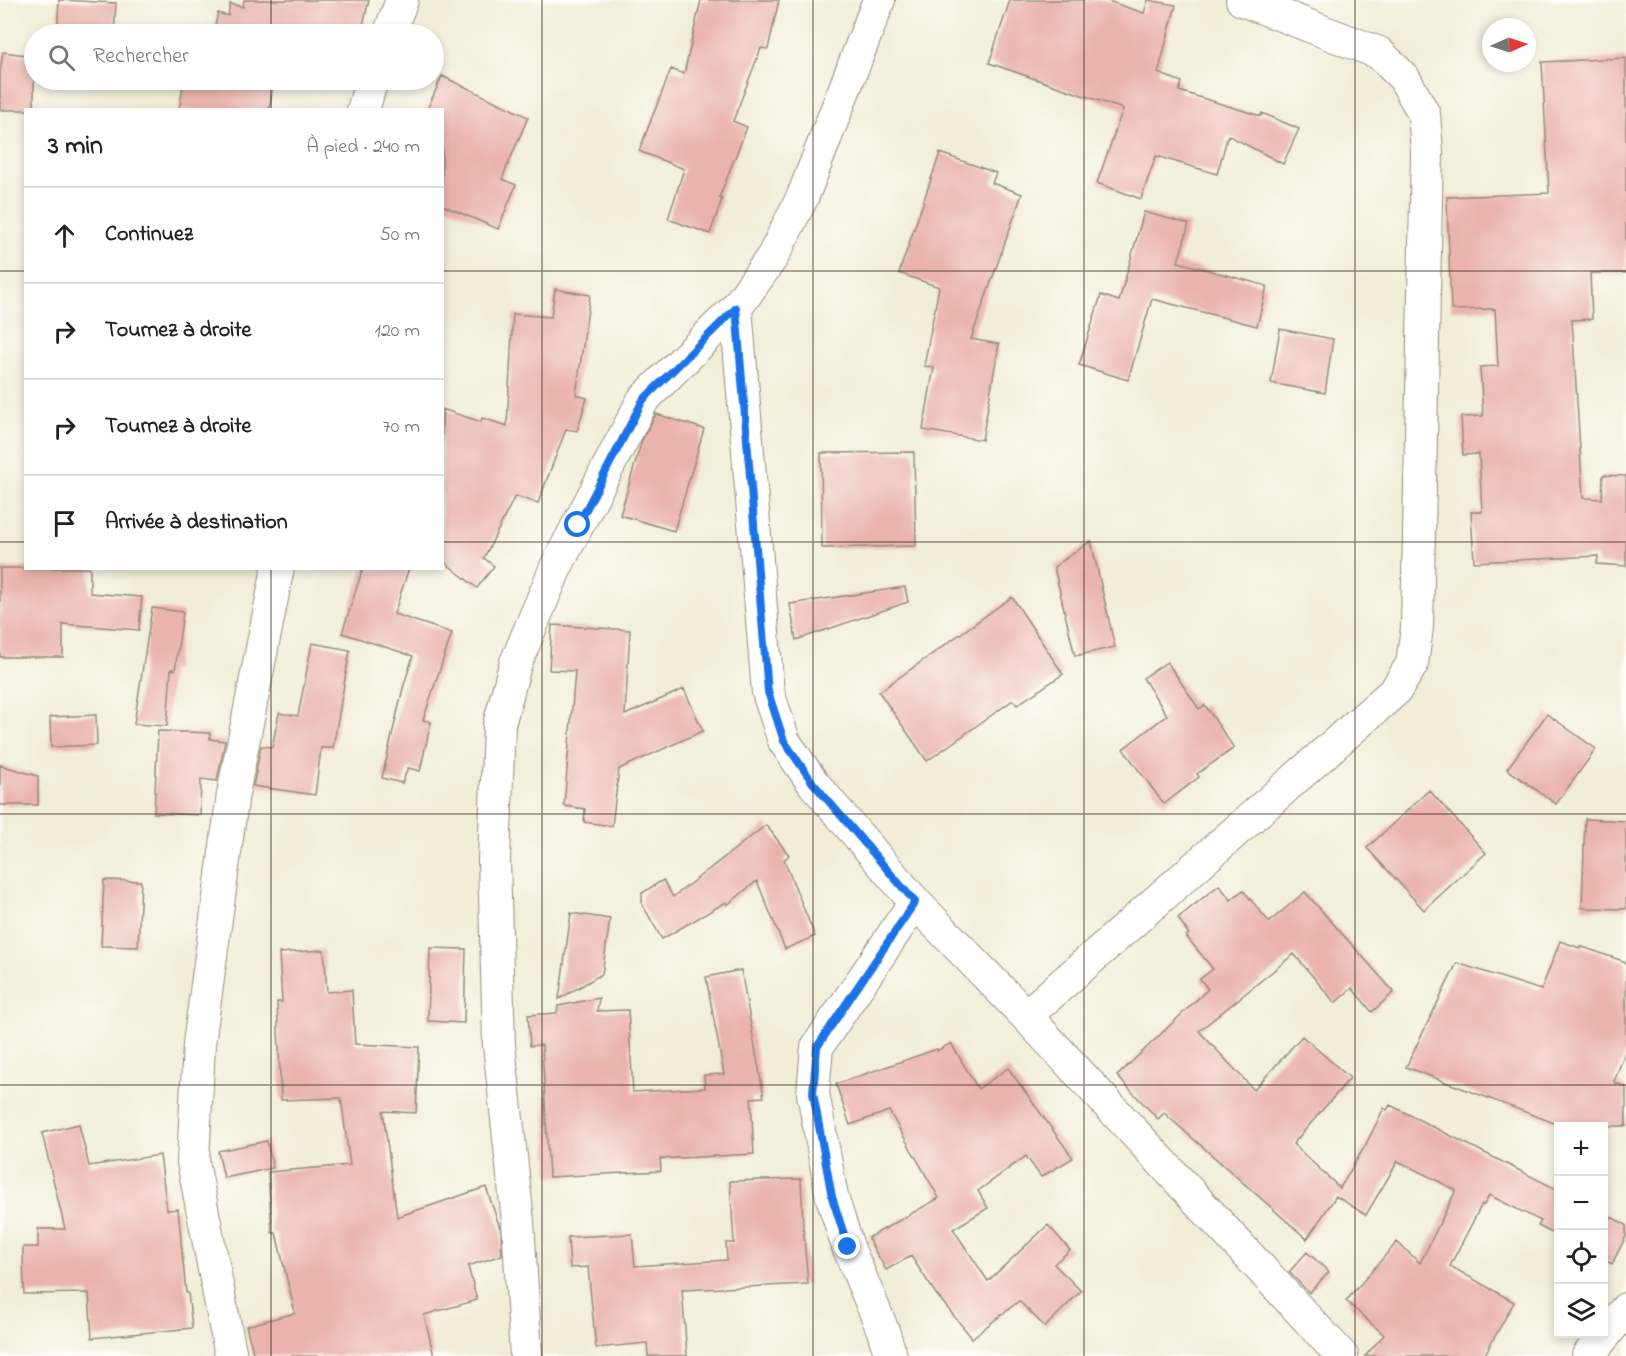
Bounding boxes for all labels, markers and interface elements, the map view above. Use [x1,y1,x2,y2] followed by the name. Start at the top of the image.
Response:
[1482,18,1536,72] north arrow
[24,24,444,90] search box
[45,41,78,74] icon: search
[93,41,189,73] text: Rechercher
[48,128,103,166] text: 3 min
[306,133,420,162] text: À pied · 240 m
[48,219,81,252] icon: ahead
[105,219,193,251] text: Continuez
[379,221,420,250] text: 50 m
[48,315,81,348] icon: right
[105,315,251,347] text: Tournez à droite
[375,317,420,346] text: 120 m
[48,411,81,444] icon: right
[105,411,251,443] text: Tournez à droite
[383,413,420,442] text: 70 m
[48,507,81,540] icon: arrive
[105,507,288,539] text: Arrivée à destination
[564,511,590,537] route start
[1554,1122,1608,1338] map controls
[1554,1122,1608,1176] button: +
[1554,1176,1608,1230] button: −
[1554,1230,1608,1284] button: locate
[834,1233,860,1259] route end
[1554,1284,1608,1338] button: layers

